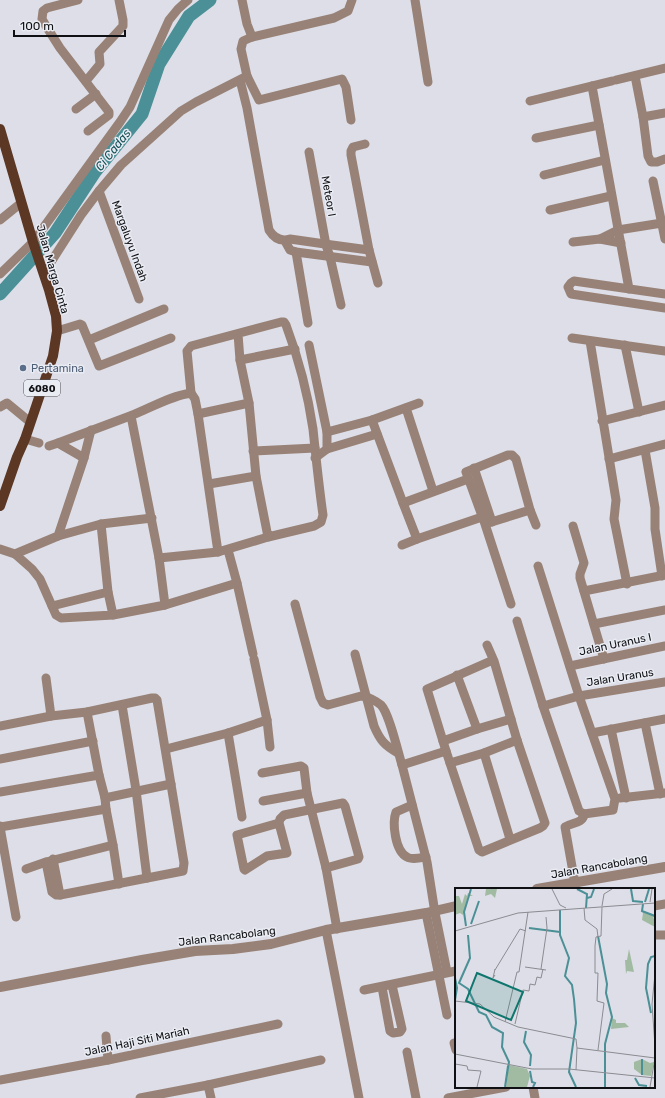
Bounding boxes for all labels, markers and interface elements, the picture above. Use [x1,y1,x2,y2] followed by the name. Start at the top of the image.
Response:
[14,12,125,38] scale bar
[20,19,54,33] text: 100 m
[92,126,134,174] water label: Ci Cadas
[319,175,338,218] street label: Meteor I
[109,199,150,283] street label: Margaluyu Indah
[34,223,71,315] street label: Jalan Marga Cinta
[31,362,84,375] place label: Pertamina
[18,363,28,373] marker: Pertamina
[24,380,60,396] road number: 6080
[578,630,652,658] street label: Jalan Uranus I
[586,666,655,689] street label: Jalan Uranus
[550,852,648,881] street label: Jalan Rancabolang
[455,888,655,1088] inset map
[178,924,277,949] street label: Jalan Rancabolang
[83,1024,191,1059] street label: Jalan Haji Siti Mariah

